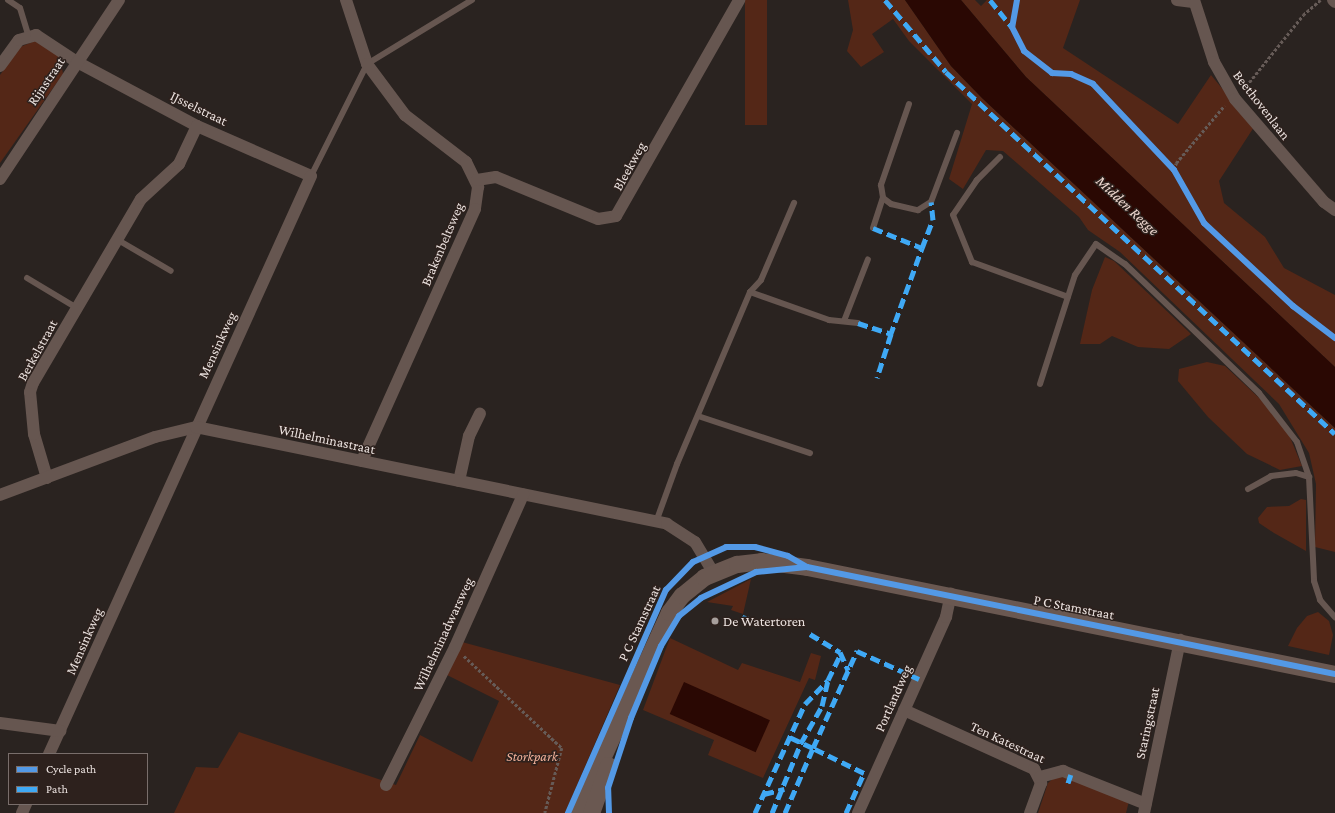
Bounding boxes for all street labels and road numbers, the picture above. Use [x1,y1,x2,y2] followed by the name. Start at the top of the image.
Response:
[24,54,68,108] street label: Rijnstraat
[1230,67,1294,143] street label: Beethovenlaan
[168,87,230,129] street label: IJsselstraat
[609,139,649,193] street label: Bleekweg
[417,200,467,288] street label: Brakenbeltsweg
[194,309,240,381] street label: Mensinkweg
[13,316,61,384] street label: Berkelstraat
[277,421,377,457] street label: Wilhelminastraat
[409,574,477,694] street label: Wilhelminadwarsweg
[614,582,664,664] street label: P C Stamstraat
[1032,591,1116,623] street label: P C Stamstraat
[62,605,106,677] street label: Mensinkweg
[871,662,915,734] street label: Portlandweg
[1131,686,1163,760] street label: Staringstraat
[968,717,1048,767] street label: Ten Katestraat

